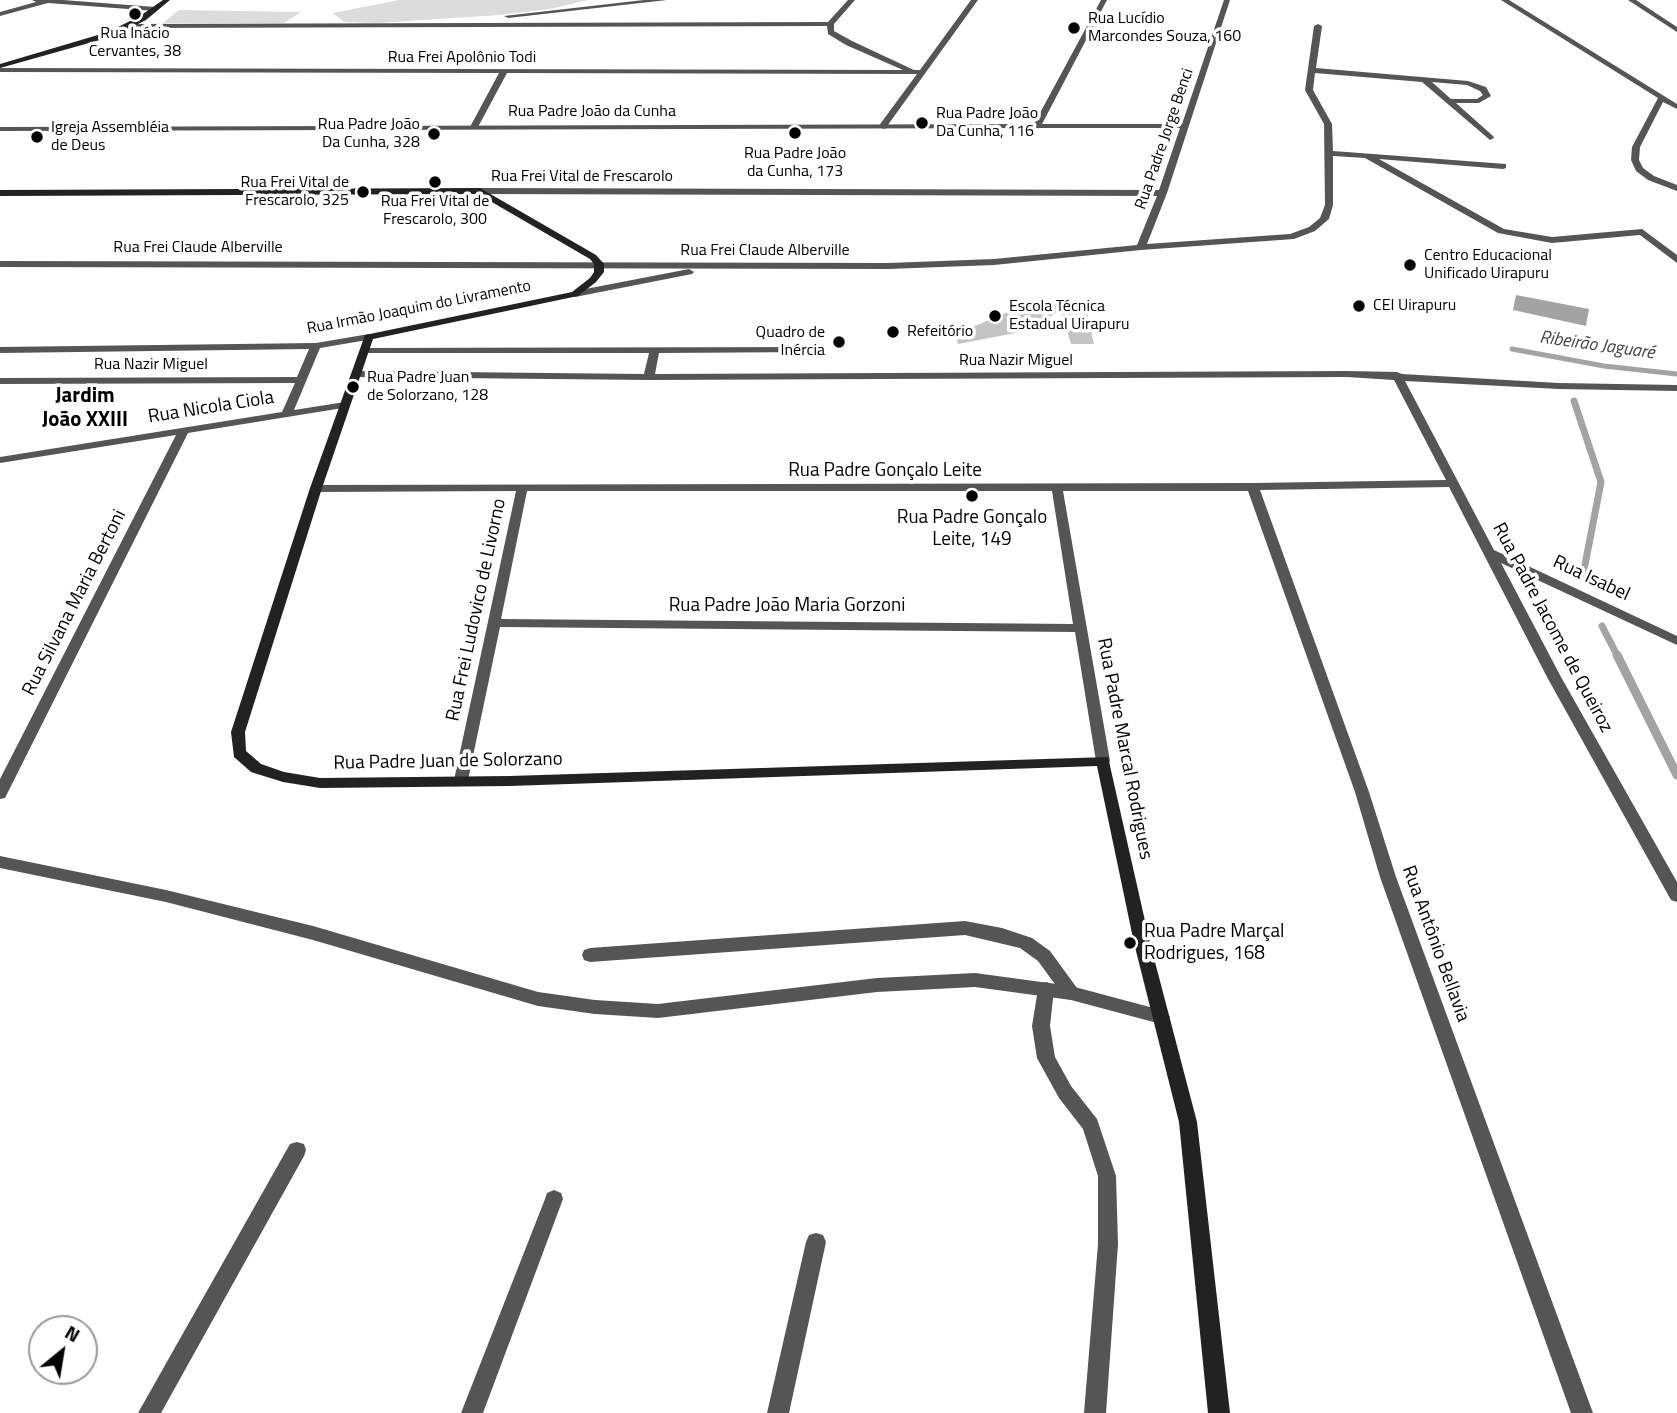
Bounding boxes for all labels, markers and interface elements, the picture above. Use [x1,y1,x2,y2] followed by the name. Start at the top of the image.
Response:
[127,6,143,22] marker: Rua Inácio Cervantes, 38
[1088,9,1241,47] place label: Rua Lucídio Marcondes Souza, 160
[1066,20,1082,36] marker: Rua Lucídio Marcondes Souza, 160
[89,24,181,62] place label: Rua Inácio Cervantes, 38
[388,48,536,68] street label: Rua Frei Apolônio Todi
[1132,66,1198,212] street label: Rua Padre Jorge Benci
[508,102,676,122] street label: Rua Padre João da Cunha
[936,104,1038,142] place label: Rua Padre João Da Cunha, 116
[318,115,420,153] place label: Rua Padre João Da Cunha, 328
[914,115,930,131] marker: Rua Padre João Da Cunha, 116
[51,118,169,156] place label: Igreja Assembléia de Deus
[787,125,803,141] marker: Rua Padre João da Cunha, 173
[426,126,442,142] marker: Rua Padre João Da Cunha, 328
[29,129,45,145] marker: Igreja Assembléia de Deus
[744,144,846,182] place label: Rua Padre João da Cunha, 173
[491,167,673,187] street label: Rua Frei Vital de Frescarolo
[240,173,349,211] place label: Rua Frei Vital de Frescarolo, 325
[427,174,443,190] marker: Rua Frei Vital de Frescarolo, 300
[355,184,371,200] marker: Rua Frei Vital de Frescarolo, 325
[381,192,489,230] place label: Rua Frei Vital de Frescarolo, 300
[113,238,283,258] street label: Rua Frei Claude Alberville
[680,241,850,261] street label: Rua Frei Claude Alberville
[1424,246,1552,284] place label: Centro Educacional Unificado Uirapuru
[1402,257,1418,273] marker: Centro Educacional Unificado Uirapuru
[305,277,533,339] street label: Rua Irmão Joaquim do Livramento
[1373,296,1456,316] place label: CEI Uirapuru
[1009,297,1129,335] place label: Escola Técnica Estadual Uirapuru
[1351,298,1367,314] marker: CEI Uirapuru
[987,308,1003,324] marker: Escola Técnica Estadual Uirapuru
[907,322,973,342] place label: Refeitório
[756,323,825,361] place label: Quadro de Inércia
[885,324,901,340] marker: Refeitório
[1538,327,1656,365] water label: Ribeirão Jaguaré
[831,334,847,350] marker: Quadro de Inércia
[959,351,1073,371] street label: Rua Nazir Miguel
[94,355,208,375] street label: Rua Nazir Miguel
[367,368,488,406] place label: Rua Padre Juan de Solorzano, 128
[345,379,361,395] marker: Rua Padre Juan de Solorzano, 128
[42,384,128,434] district label: Jardim João XXIII
[146,387,276,429] street label: Rua Nicola Ciola
[788,460,982,482] street label: Rua Padre Gonçalo Leite
[964,488,980,504] marker: Rua Padre Gonçalo Leite, 149
[442,497,512,723] street label: Rua Frei Ludovico de Livorno
[18,506,132,700] street label: Rua Silvana Maria Bertoni
[897,507,1047,551] place label: Rua Padre Gonçalo Leite, 149
[1487,519,1617,737] street label: Rua Padre Jacome de Queiroz
[1549,551,1633,607] street label: Rua Isabel
[669,595,905,617] street label: Rua Padre João Maria Gorzoni
[1091,636,1157,862] street label: Rua Padre Marcal Rodrigues
[333,749,563,775] street label: Rua Padre Juan de Solorzano
[1396,863,1474,1025] street label: Rua Antônio Bellavia
[1144,921,1284,965] place label: Rua Padre Marçal Rodrigues, 168
[1122,935,1138,951] marker: Rua Padre Marçal Rodrigues, 168
[28,1315,98,1385] north arrow
[60,1317,86,1349] text: N

